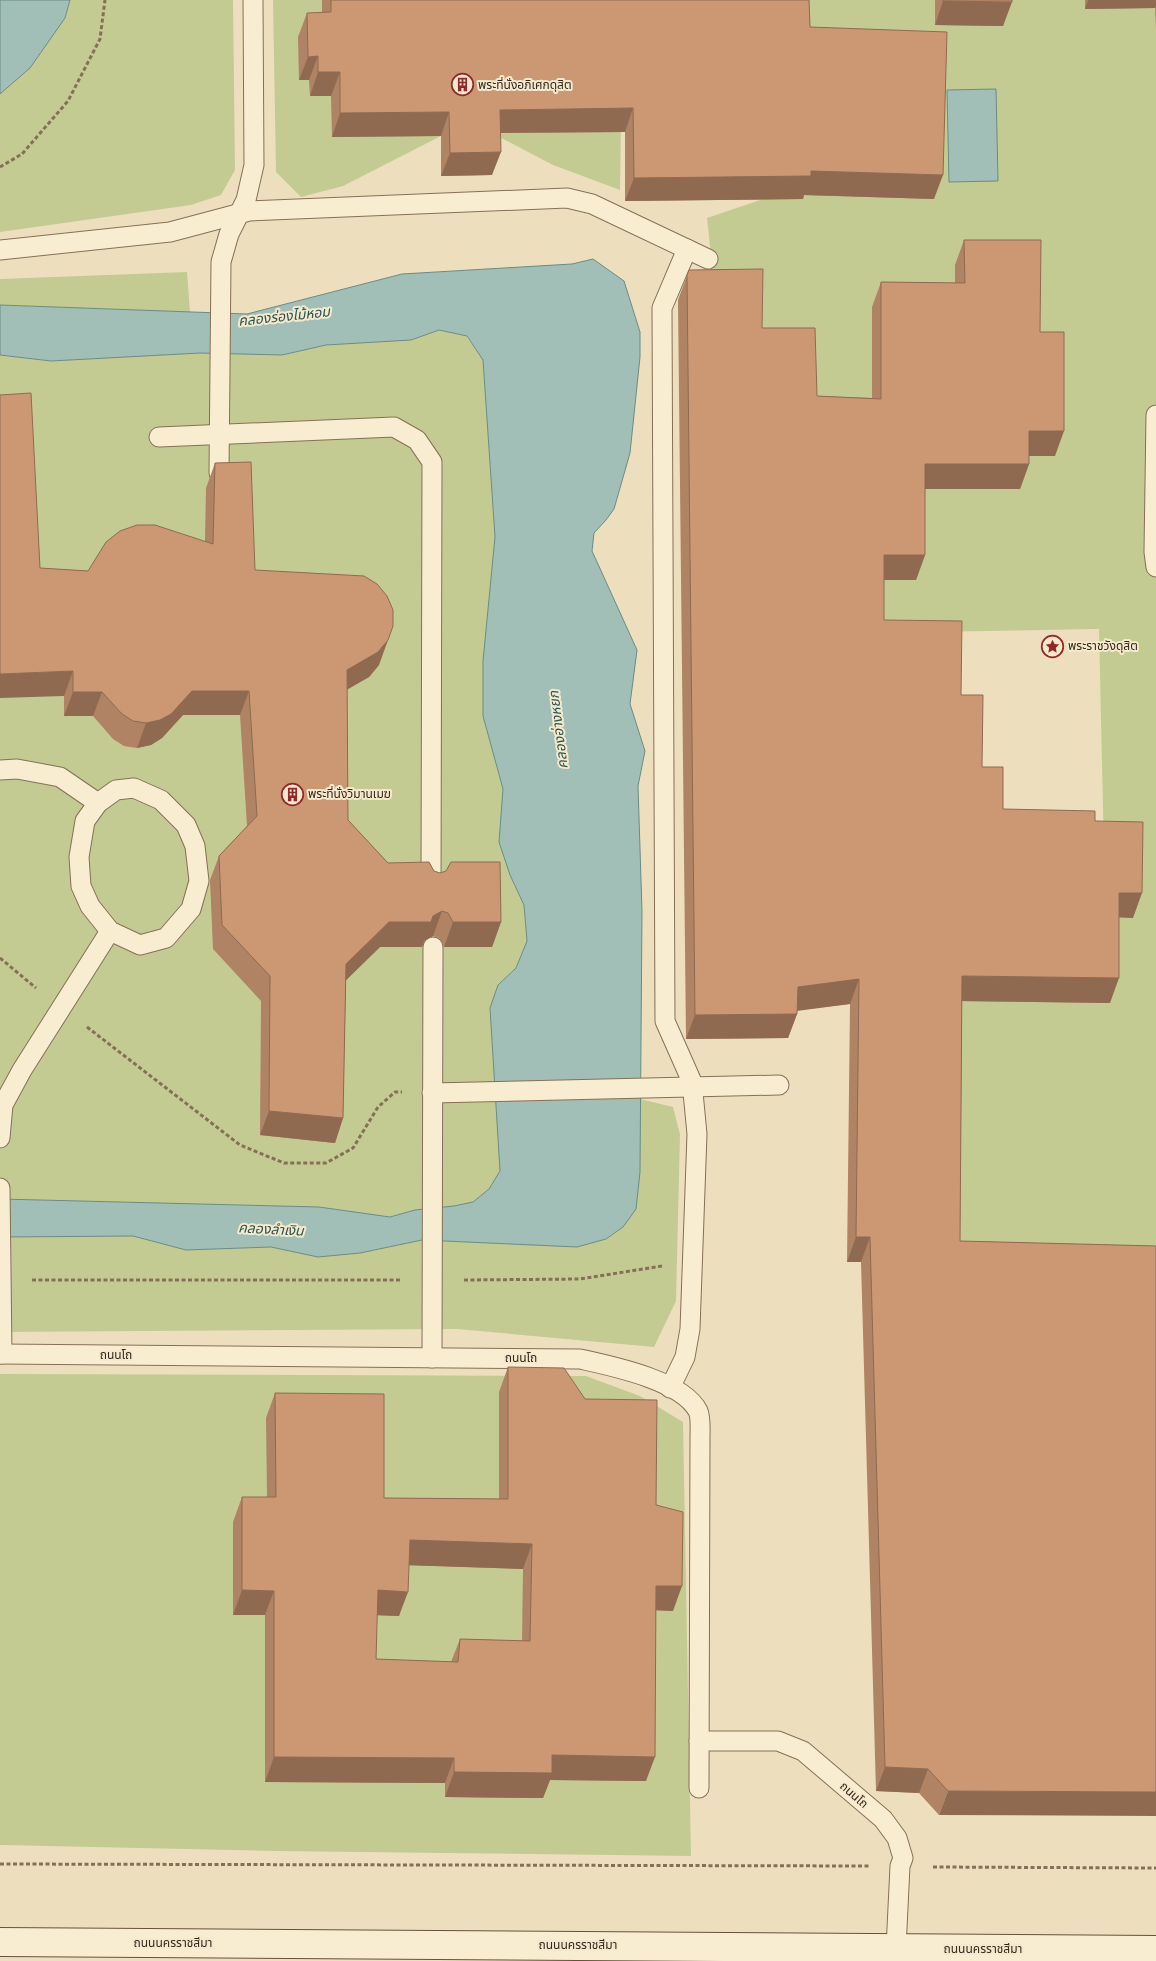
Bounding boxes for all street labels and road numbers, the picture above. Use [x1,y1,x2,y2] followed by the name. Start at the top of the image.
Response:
[100,1348,132,1362] street label: ถนนโถ
[505,1351,537,1365] street label: ถนนโถ
[837,1779,871,1811] street label: ถนนโถ
[134,1936,212,1950] street label: ถนนนครราชสีมา
[539,1938,617,1952] street label: ถนนนครราชสีมา
[944,1942,1022,1956] street label: ถนนนครราชสีมา

